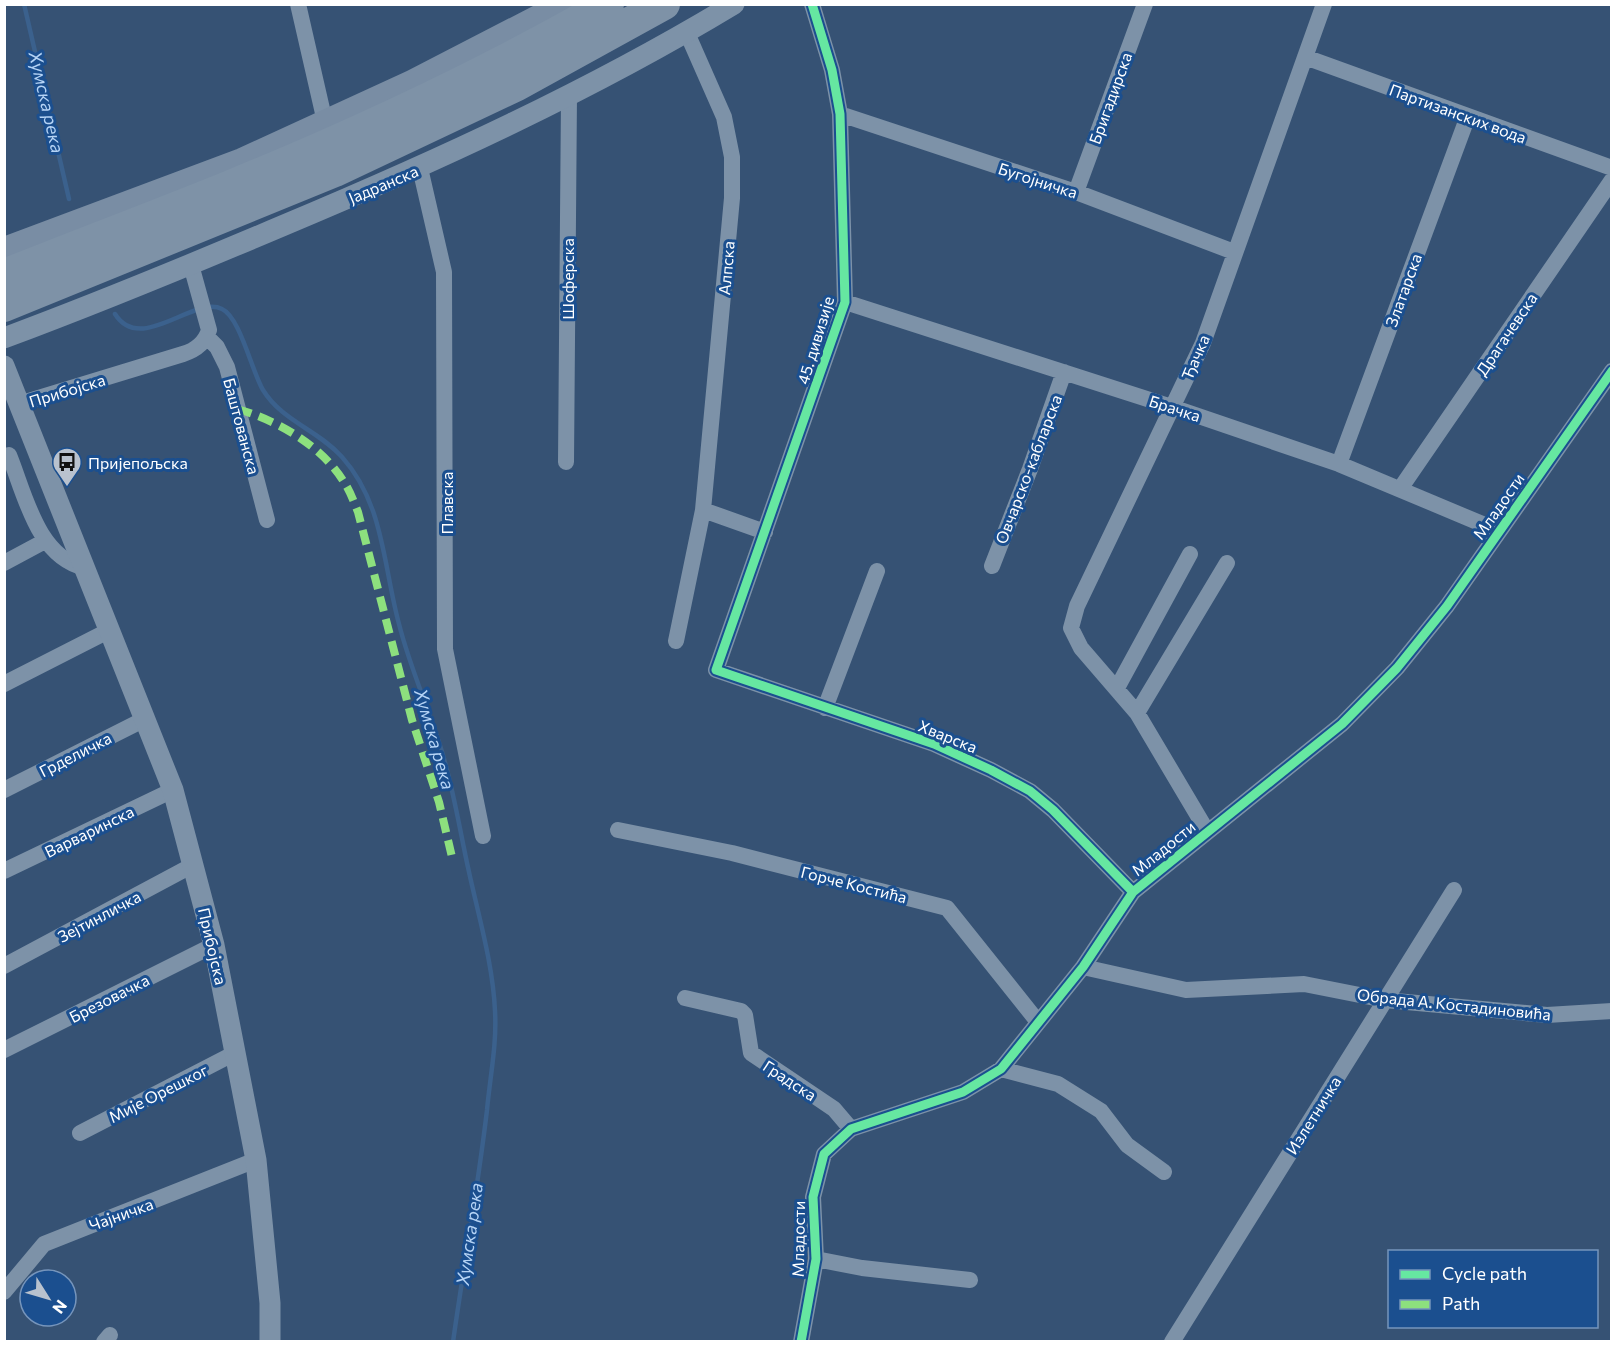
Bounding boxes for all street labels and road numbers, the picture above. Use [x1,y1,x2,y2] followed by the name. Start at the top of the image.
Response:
[1085,49,1135,147] street label: Бригадирска
[1387,79,1529,147] street label: Партизанских вода
[996,158,1080,202] street label: Бугојничка
[345,161,421,207] street label: Јадранска
[558,238,577,320] street label: Шоферска
[714,240,738,296] street label: Алпска
[1381,251,1425,329] street label: Златарска
[1471,289,1541,379] street label: Драгачевска
[793,294,837,386] street label: 45. дивизије
[1177,332,1213,382] street label: Ђачка
[27,369,107,411] street label: Прибојска
[220,376,264,476] street label: Баштованска
[1147,391,1203,425] street label: Брачка
[991,392,1065,546] street label: Овчарско-кабларска
[1468,469,1528,543] street label: Младости
[437,472,456,534] street label: Плавска
[916,716,980,756] street label: Хварска
[36,728,114,780] street label: Грделичка
[41,801,137,861] street label: Варваринска
[1127,817,1199,879] street label: Младости
[799,862,909,906] street label: Горче Костића
[54,886,144,946] street label: Зејтинличка
[195,906,231,986] street label: Прибојска
[66,970,152,1026] street label: Брезовачка
[1356,984,1552,1024] street label: Обрада А. Костадиновића
[760,1056,820,1104] street label: Градска
[105,1060,211,1126] street label: Мије Орешког
[1281,1072,1345,1158] street label: Излетничка
[86,1194,156,1234] street label: Чајничка
[788,1201,808,1277] street label: Младости

